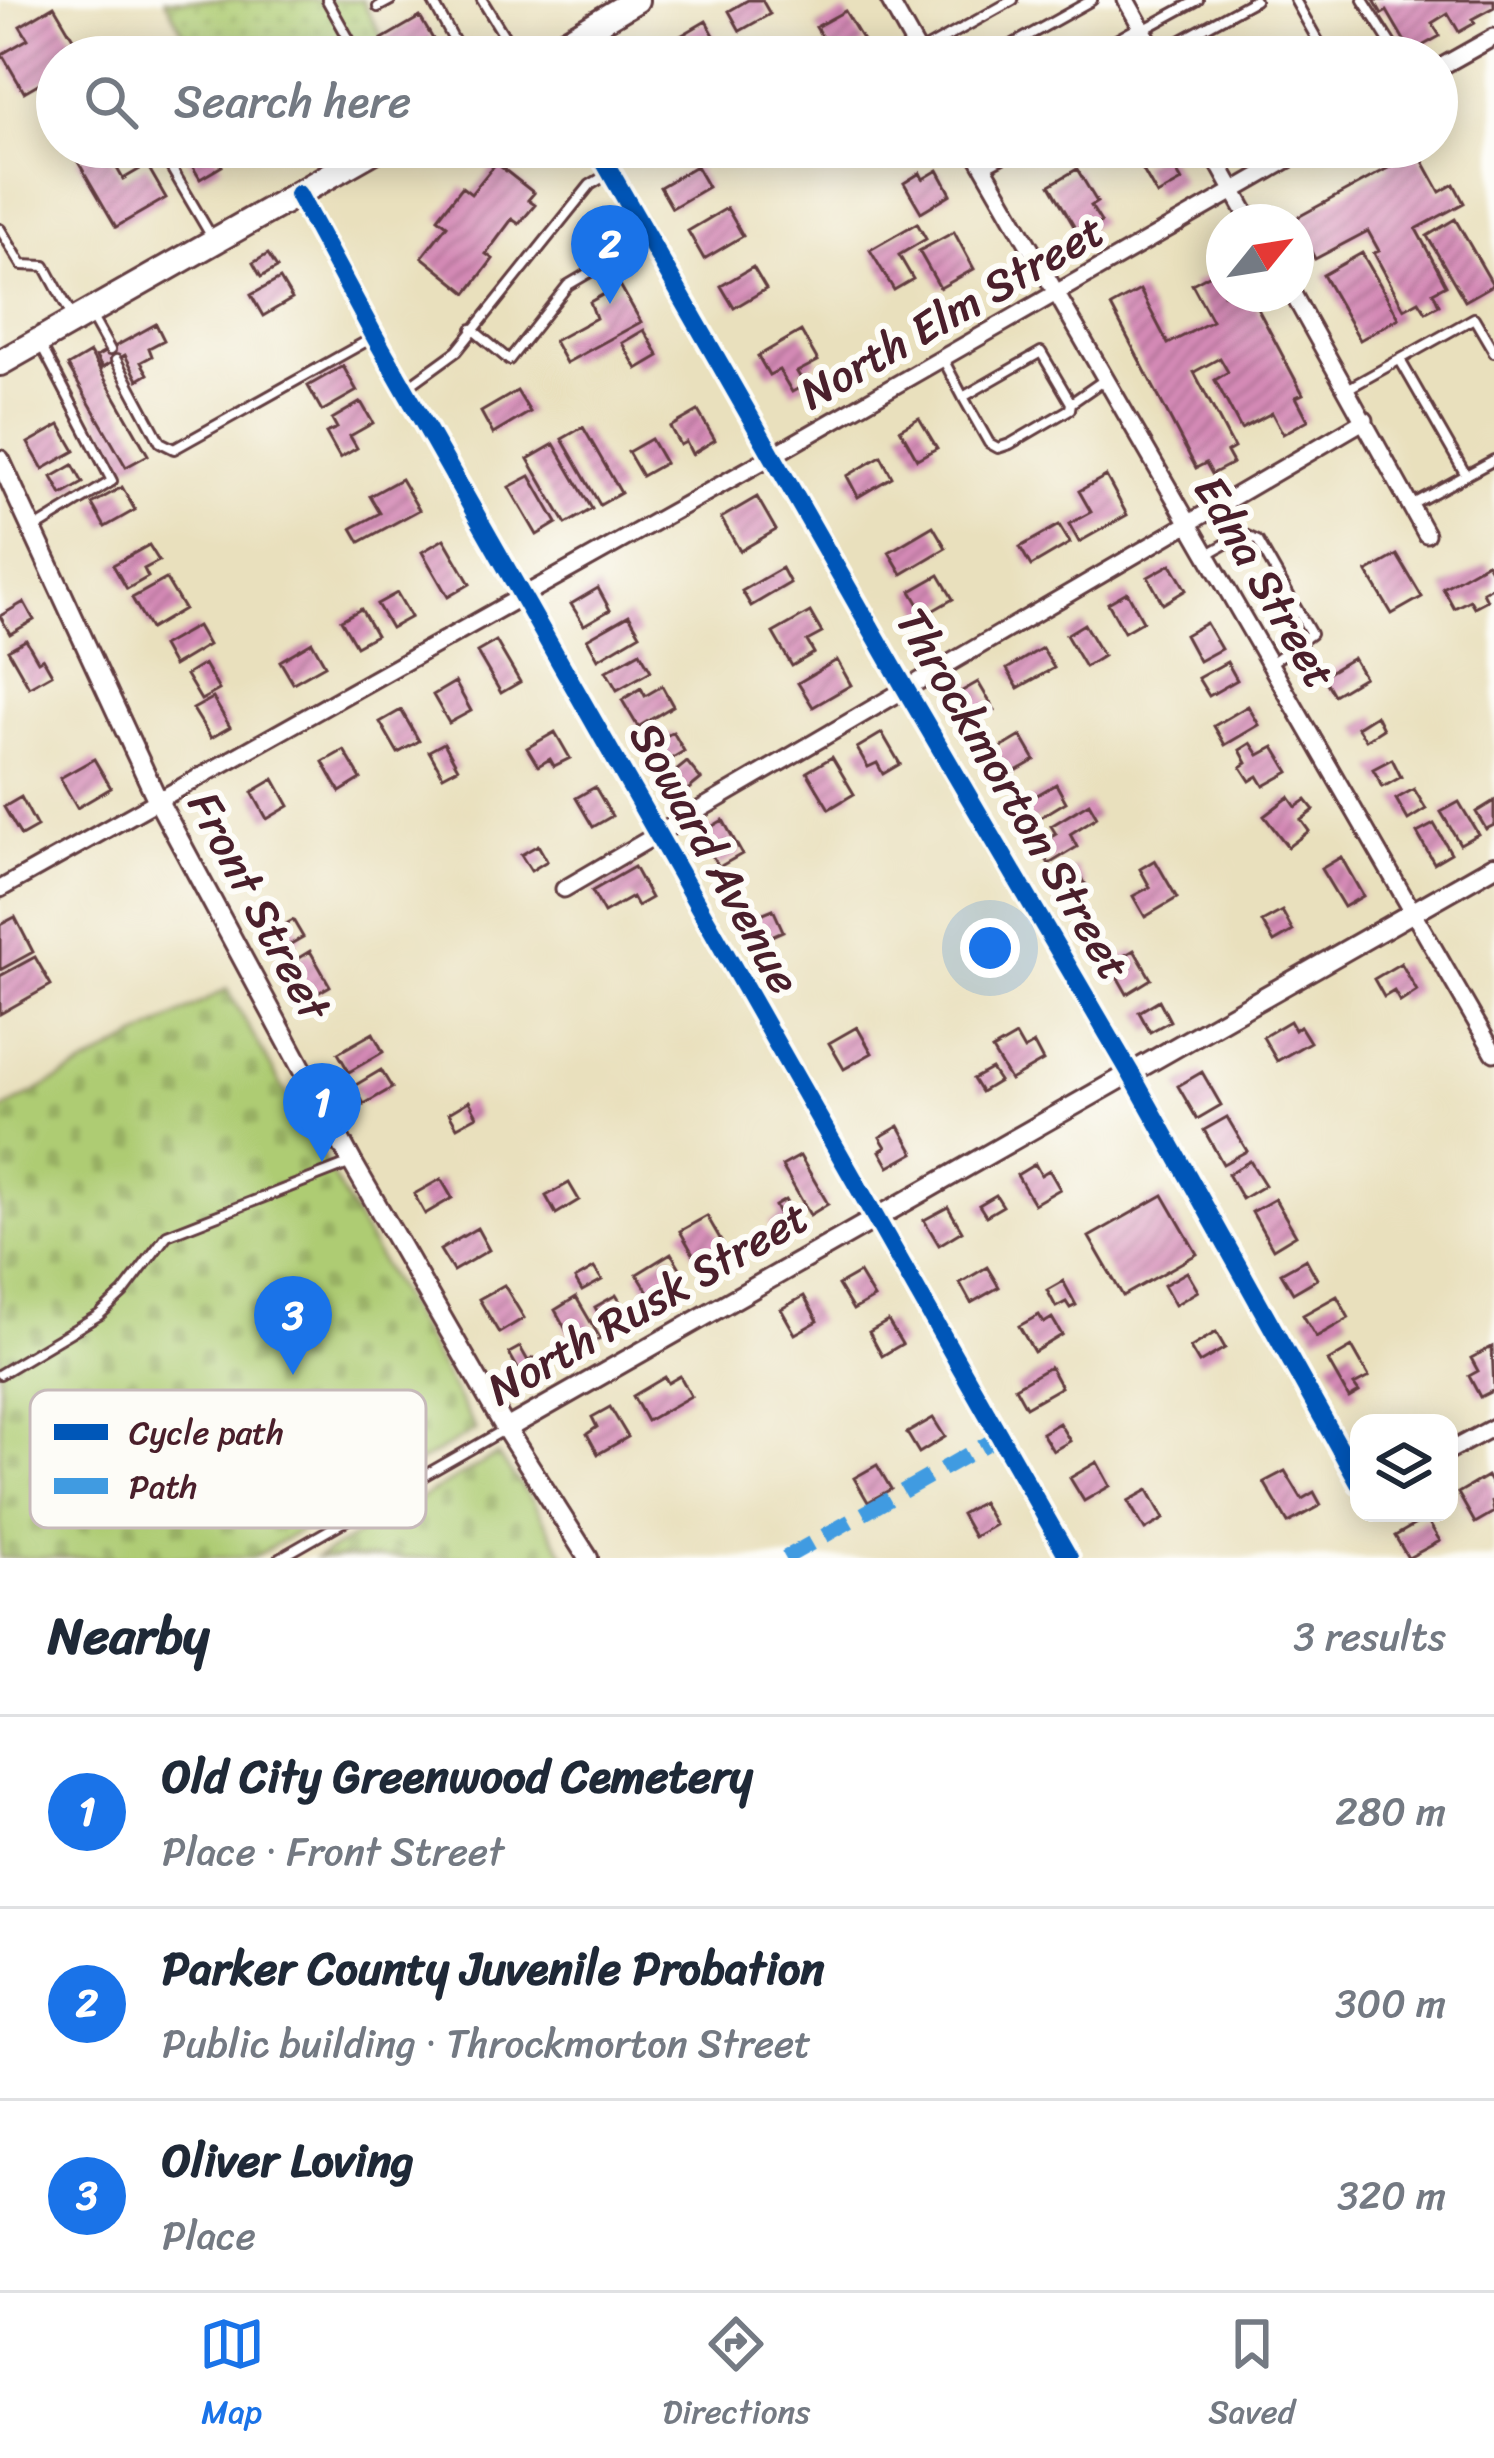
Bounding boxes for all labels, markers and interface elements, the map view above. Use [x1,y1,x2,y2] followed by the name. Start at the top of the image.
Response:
[36,36,1458,168] search box
[174,62,411,142] text: Search here
[78,69,144,135] icon: search
[784,192,1120,432] street label: North Elm Street
[1206,204,1314,312] north arrow
[571,205,649,304] pin: 2
[1171,460,1359,704] street label: Edna Street
[873,592,1153,996] street label: Throckmorton Street
[607,706,823,1010] street label: Soward Avenue
[165,777,354,1037] street label: Front Street
[960,918,1020,978] your location
[283,1063,361,1162] pin: 1
[471,1178,825,1428] street label: North Rusk Street
[254,1276,332,1375] pin: 3
[30,1390,426,1528] legend
[129,1404,284,1462] text: Cycle path
[1350,1414,1458,1522] map controls
[1350,1414,1458,1522] button: layers
[129,1458,197,1516] text: Path
[48,1591,209,1681] text: Nearby
[1293,1602,1446,1671] text: 3 results
[162,1737,753,1817] text: Old City Greenwood Cemetery
[79,1777,95,1846] text: 1
[1335,1777,1446,1846] text: 280 m
[162,1817,504,1886] text: Place · Front Street
[162,1929,825,2009] text: Parker County Juvenile Probation
[76,1969,98,2038] text: 2
[1335,1969,1446,2038] text: 300 m
[162,2009,811,2078] text: Public building · Throckmorton Street
[162,2121,414,2201] text: Oliver Loving
[76,2161,98,2230] text: 3
[1337,2161,1446,2230] text: 320 m
[162,2201,256,2270] text: Place
[199,2311,265,2441] tab: Map
[663,2311,810,2441] tab: Directions
[1208,2311,1295,2441] tab: Saved

